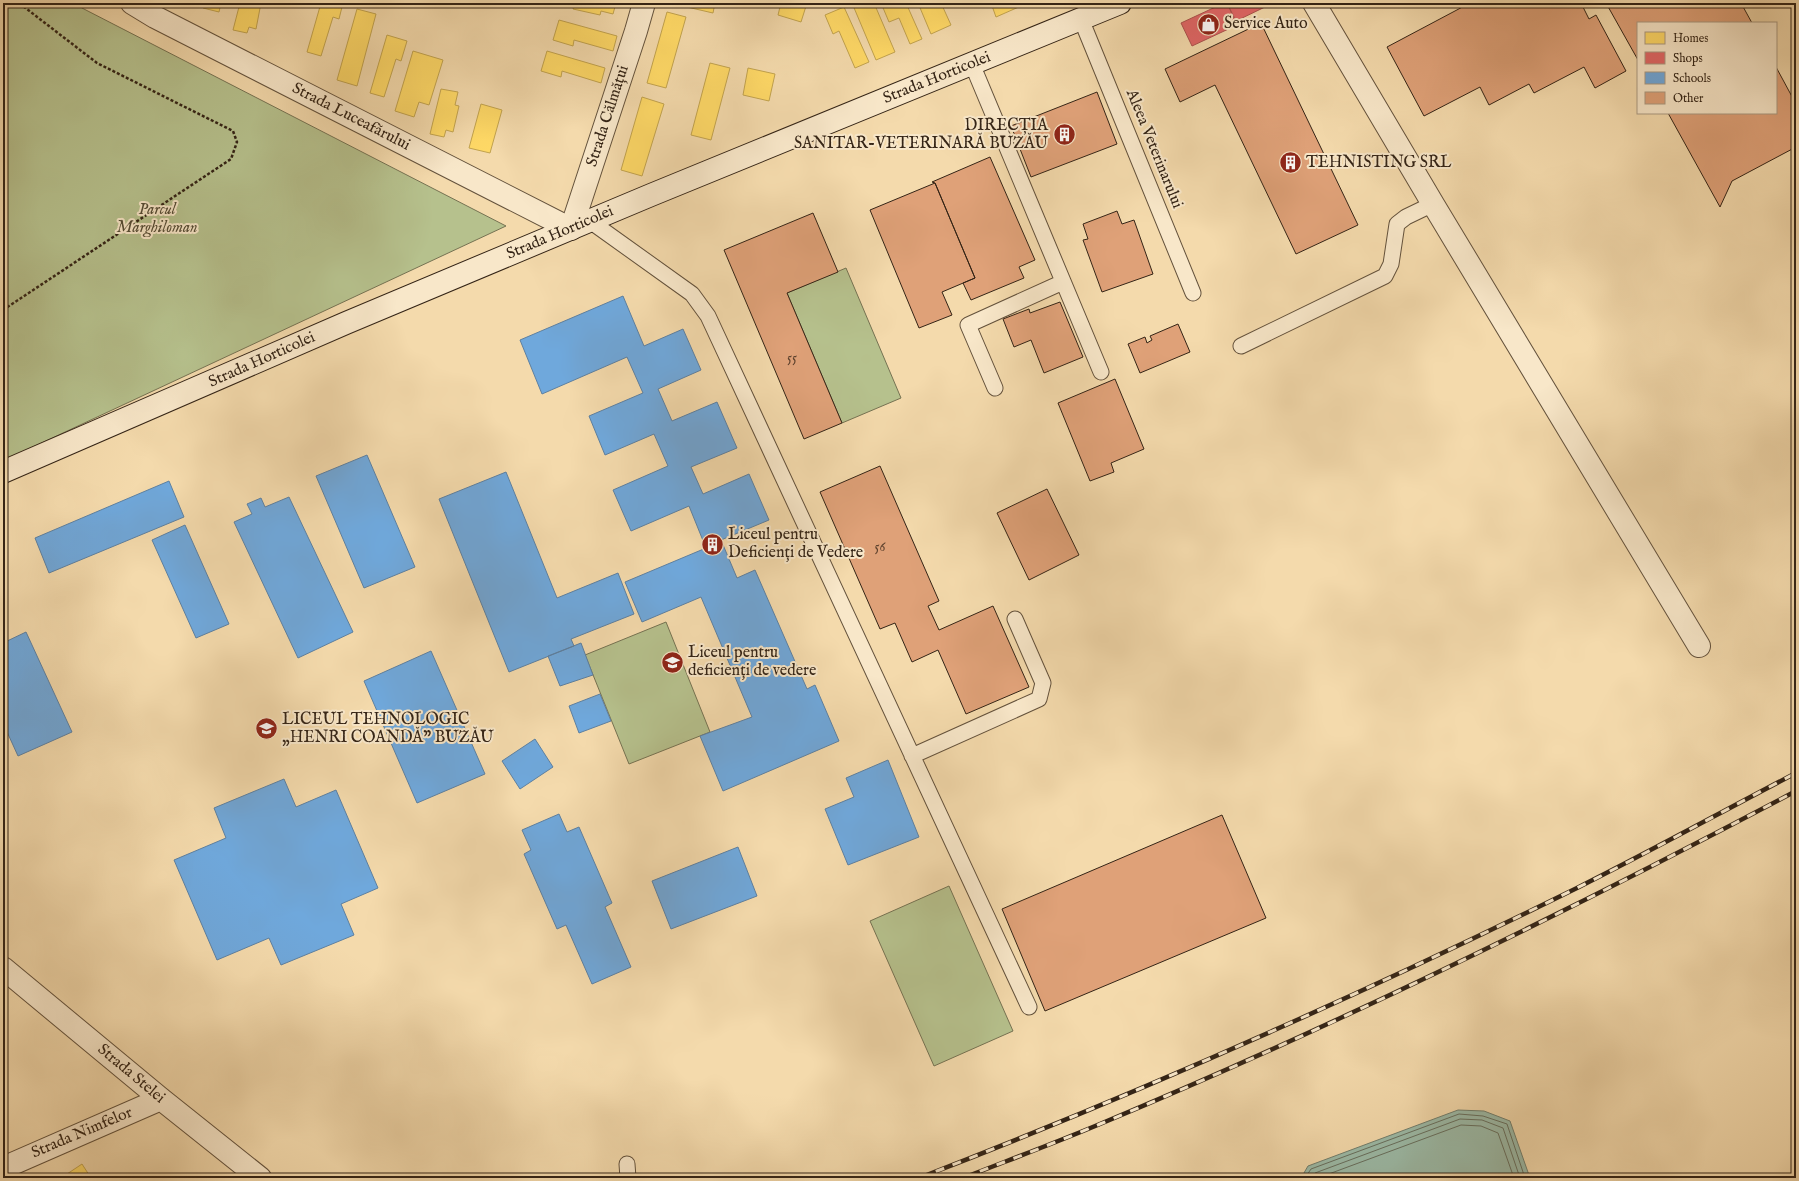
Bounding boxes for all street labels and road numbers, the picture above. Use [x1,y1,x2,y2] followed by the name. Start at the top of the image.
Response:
[880,47,994,109] street label: Strada Horticolei
[582,63,634,169] street label: Strada Călmățui
[289,79,413,155] street label: Strada Luceafărului
[1121,86,1187,211] street label: Aleea Veterinarului
[503,201,617,265] street label: Strada Horticolei
[206,328,318,392] street label: Strada Horticolei
[93,1040,169,1108] street label: Strada Stelei
[29,1103,136,1163] street label: Strada Nimfelor

